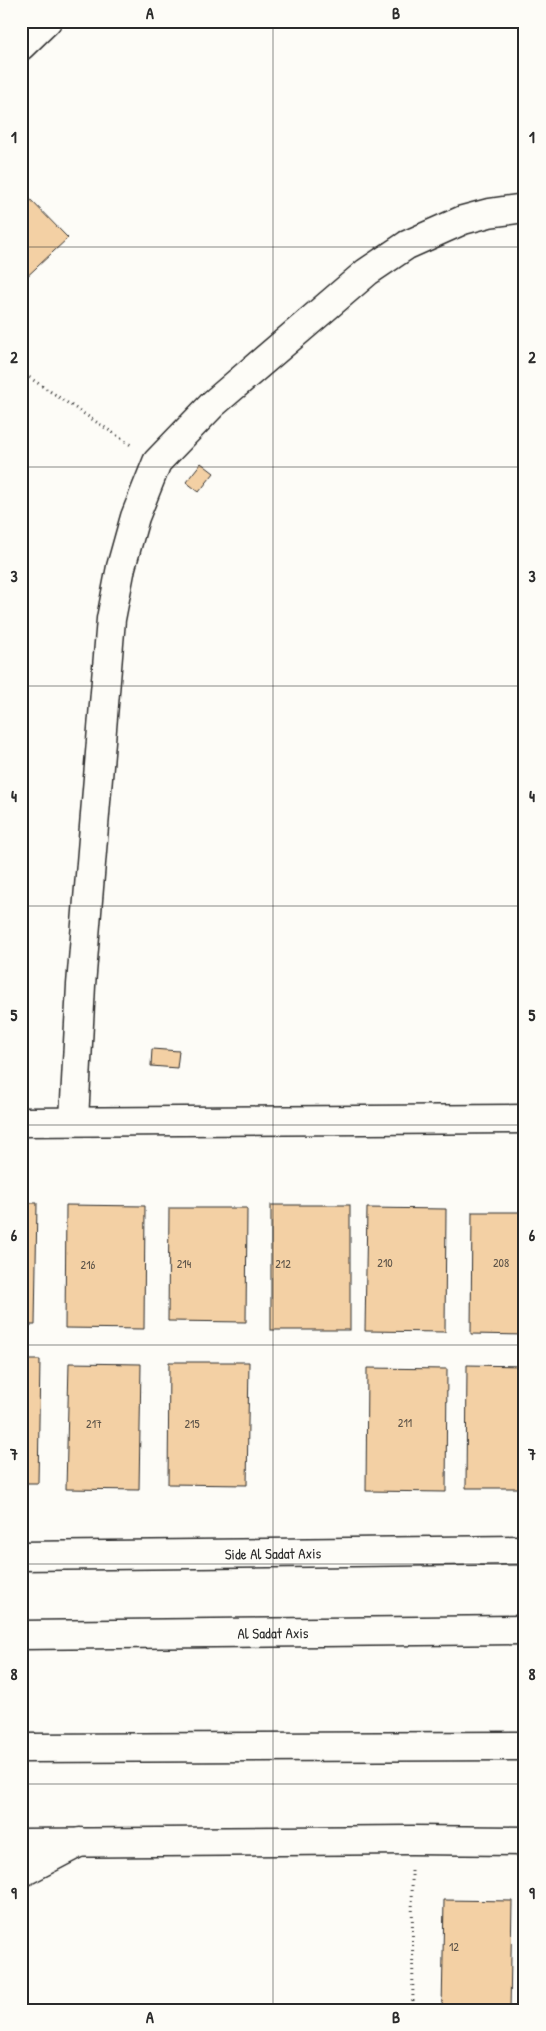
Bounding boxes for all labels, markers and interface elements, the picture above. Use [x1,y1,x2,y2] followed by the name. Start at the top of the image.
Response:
[146,2,154,24] text: A
[392,2,400,24] text: B
[11,126,17,148] text: 1
[529,126,535,148] text: 1
[10,346,18,368] text: 2
[528,346,536,368] text: 2
[10,565,18,587] text: 3
[528,565,536,587] text: 3
[11,785,17,807] text: 4
[529,785,535,807] text: 4
[11,1004,18,1026] text: 5
[529,1004,536,1026] text: 5
[11,1224,18,1246] text: 6
[529,1224,536,1246] text: 6
[377,1254,393,1271] house number: 210
[493,1254,509,1271] house number: 208
[177,1255,192,1272] house number: 214
[275,1255,291,1272] house number: 212
[81,1256,96,1273] house number: 216
[398,1414,412,1431] house number: 211
[86,1415,102,1432] house number: 217
[184,1415,200,1432] house number: 215
[9,1443,18,1465] text: 7
[527,1443,536,1465] text: 7
[225,1542,322,1564] street label: Side Al Sadat Axis
[237,1622,309,1643] street label: Al Sadat Axis
[11,1663,18,1685] text: 8
[529,1663,536,1685] text: 8
[11,1882,17,1904] text: 9
[529,1882,535,1904] text: 9
[449,1938,459,1955] house number: 12
[146,2006,154,2028] text: A
[392,2006,400,2028] text: B

